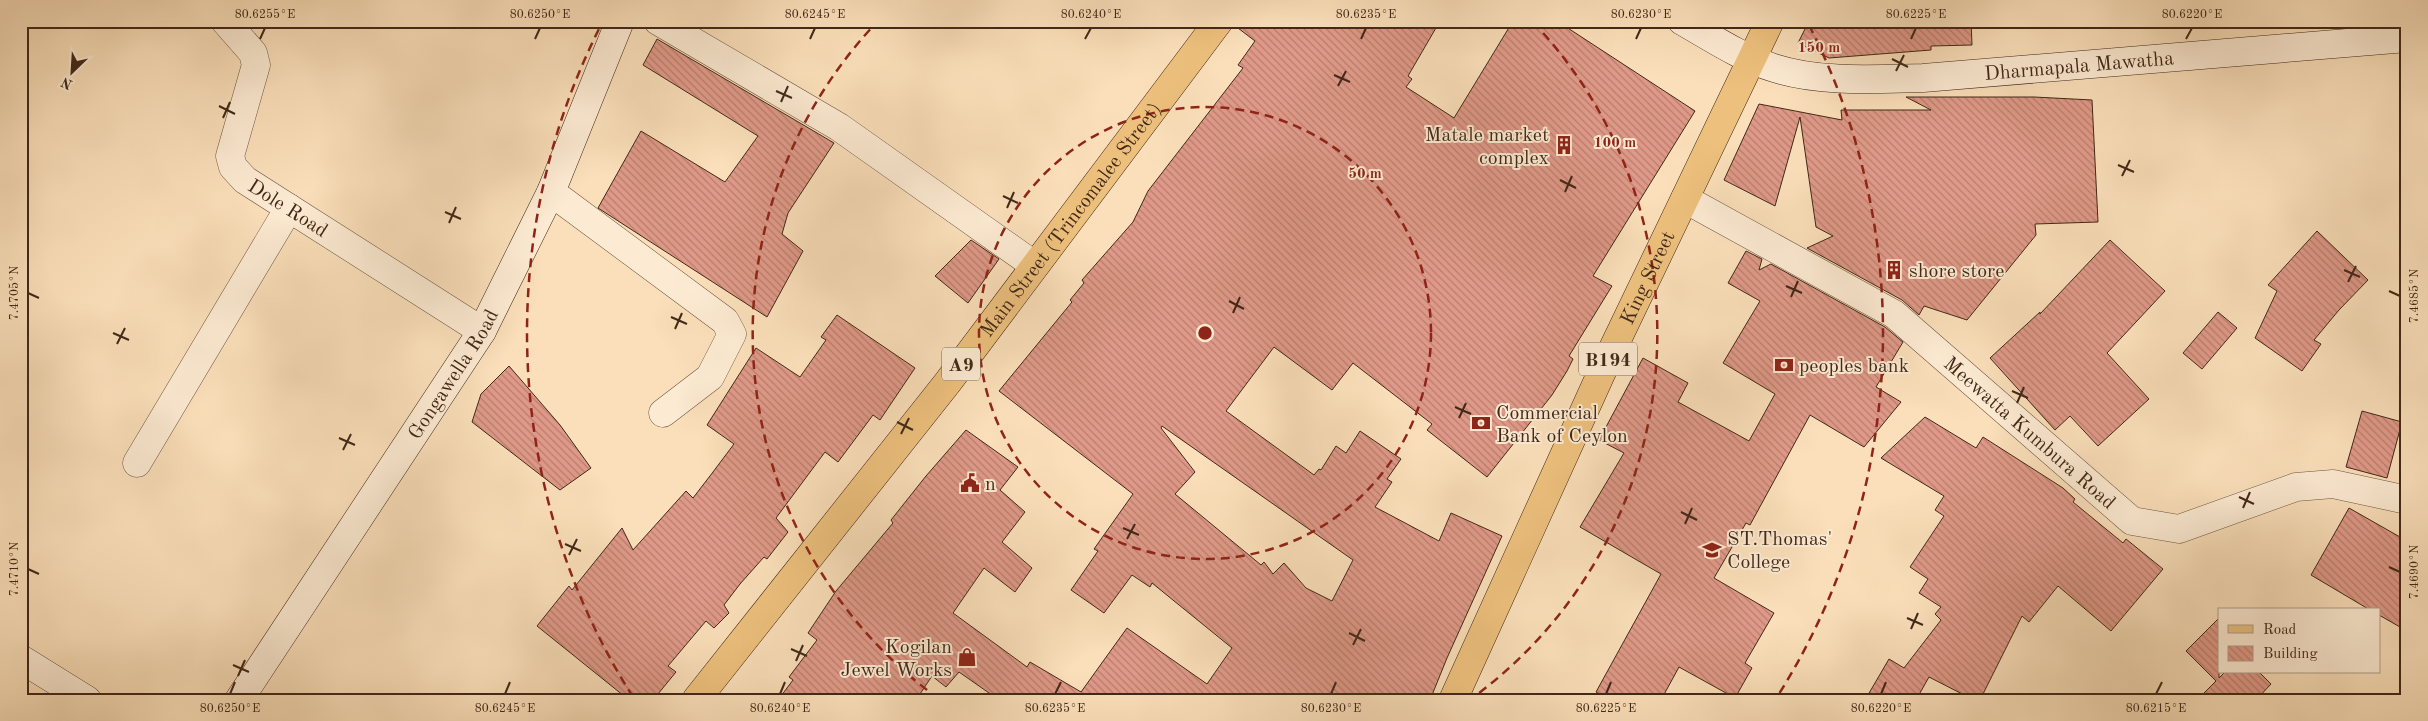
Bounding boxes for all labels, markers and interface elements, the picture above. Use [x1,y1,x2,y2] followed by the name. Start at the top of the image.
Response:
[235,8,295,21] text: 80.6255°E
[510,8,570,21] text: 80.6250°E
[785,8,845,21] text: 80.6245°E
[1336,8,1396,21] text: 80.6235°E
[1886,8,1946,21] text: 80.6225°E
[1061,9,1121,21] text: 80.6240°E
[1611,9,1671,21] text: 80.6230°E
[2162,9,2222,21] text: 80.6220°E
[1798,41,1840,56] text: 150 m
[48,48,98,98] north arrow
[1983,49,2175,85] street label: Dharmapala Mawatha
[59,74,75,91] text: N
[977,100,1166,342] street label: Main Street (Trincomalee Street)
[1425,126,1549,169] place label: Matale market complex
[1553,134,1575,156] building icon: Matale market complex
[1594,136,1636,151] text: 100 m
[1348,167,1382,182] text: 50 m
[244,177,331,242] street label: Dole Road
[1618,229,1680,328] street label: King Street
[1883,259,1905,281] building icon: shore store
[1909,262,2004,282] place label: shore store
[8,266,21,320] text: 7.4705°N
[2408,269,2421,323] text: 7.4685°N
[406,307,503,444] street label: Gongawella Road
[1196,324,1214,342] centre of rings
[1579,342,1637,376] road number: B194
[942,348,980,380] road number: A9
[1773,354,1795,376] bank icon: peoples bank
[1939,354,2119,514] street label: Meewatta Kumbura Road
[1799,357,1909,377] place label: peoples bank
[1496,404,1628,447] place label: Commercial Bank of Ceylon
[1470,412,1492,434] bank icon: Commercial Bank of Ceylon
[959,472,981,494] public building icon: n
[985,475,996,495] place label: n
[1727,530,1832,573] place label: ST.Thomas' College
[1701,539,1723,561] school or university icon: ST.Thomas' College
[9,542,21,596] text: 7.4710°N
[2409,545,2421,599] text: 7.4690°N
[2218,608,2380,674] legend
[2263,623,2297,638] text: Road
[841,638,952,681] place label: Kogilan Jewel Works
[956,646,978,668] shop icon: Kogilan Jewel Works
[2263,647,2318,662] text: Building
[200,702,260,715] text: 80.6250°E
[475,702,535,715] text: 80.6245°E
[1025,702,1085,715] text: 80.6235°E
[1576,702,1636,715] text: 80.6225°E
[2126,702,2186,715] text: 80.6215°E
[750,703,810,715] text: 80.6240°E
[1301,703,1361,715] text: 80.6230°E
[1851,703,1911,715] text: 80.6220°E

